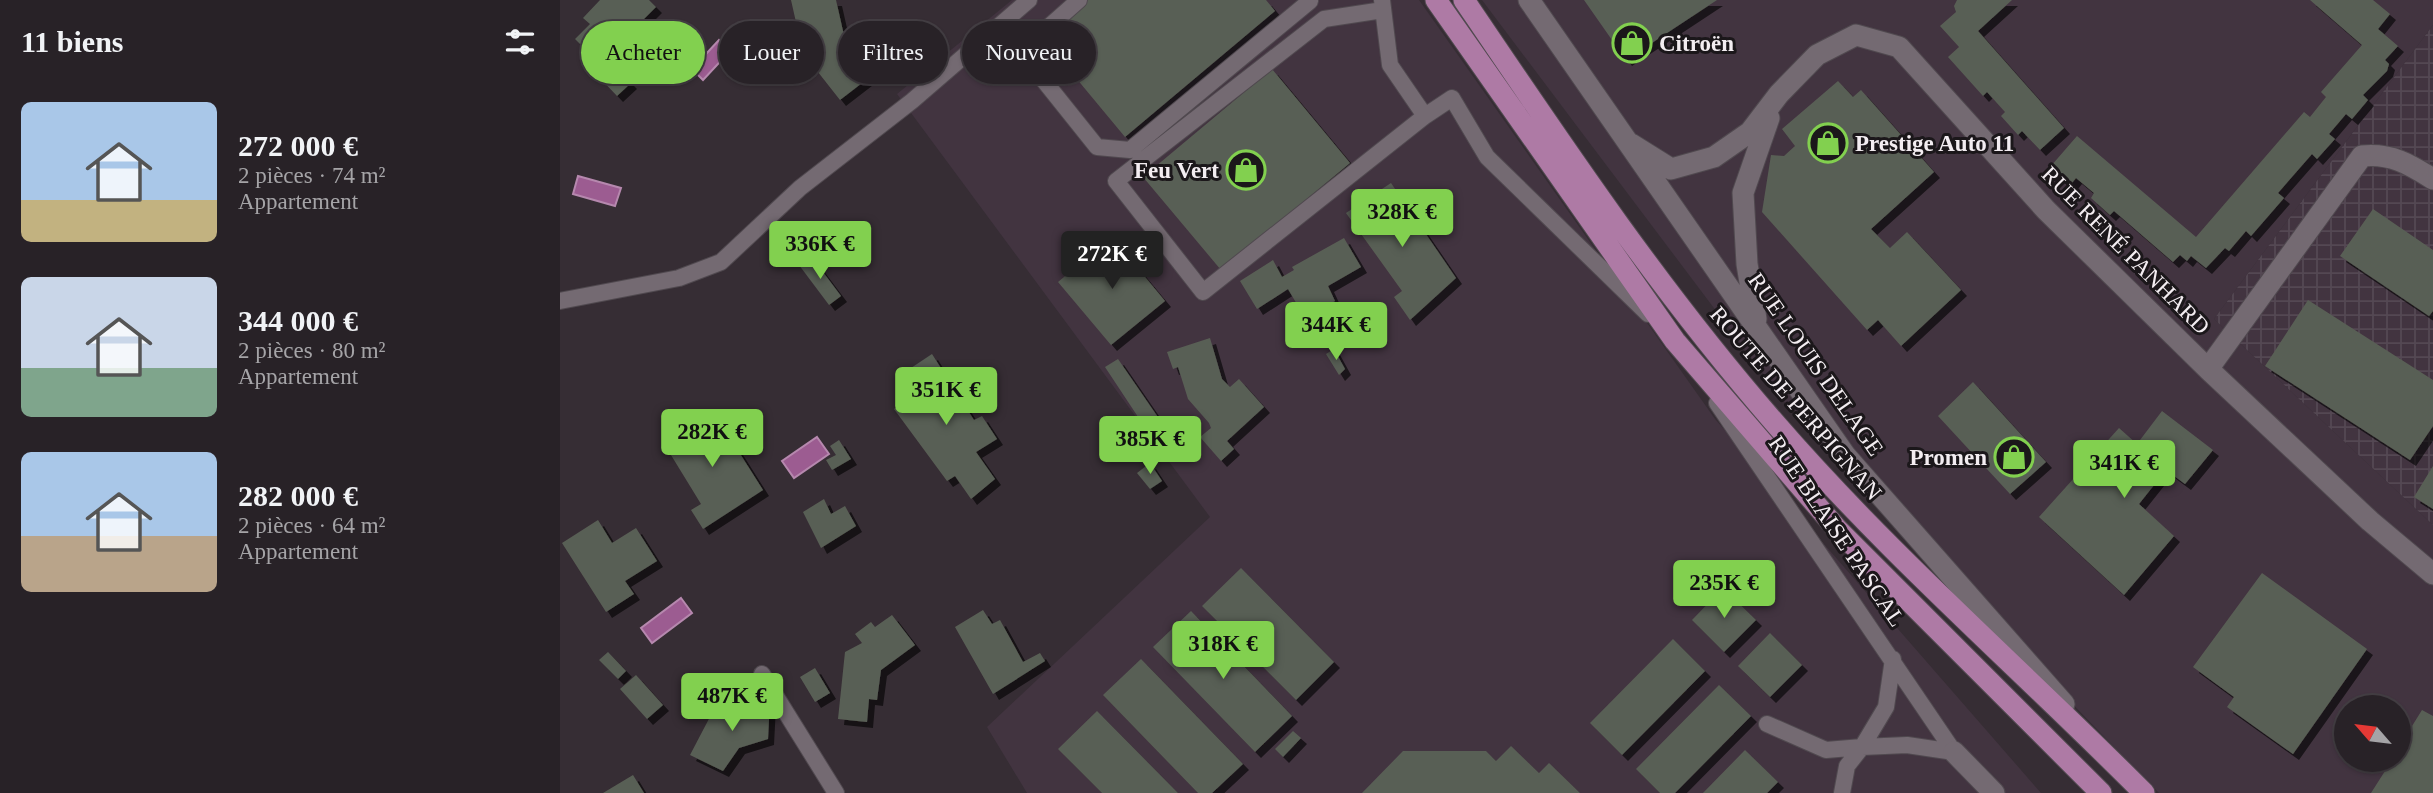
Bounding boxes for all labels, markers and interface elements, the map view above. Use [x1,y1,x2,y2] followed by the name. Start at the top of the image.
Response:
[581,21,705,84] chip: Acheter
[719,21,824,84] chip: Louer
[838,21,948,84] chip: Filtres
[962,21,1096,84] chip: Nouveau
[1611,22,1653,64] shop icon: Citroën
[501,23,539,61] icon: filters
[21,25,124,58] text: 11 biens
[1659,31,1734,56] place label: Citroën
[1807,122,1849,164] shop icon: Prestige Auto 11
[238,129,358,162] text: 272 000 €
[77,130,161,214] icon: home
[1855,131,2014,156] place label: Prestige Auto 11
[1225,149,1267,191] shop icon: Feu Vert
[1134,158,1219,183] place label: Feu Vert
[2037,161,2215,339] street label: RUE RENÉ PANHARD
[238,163,385,188] text: 2 pièces · 74 m²
[238,189,358,214] text: Appartement
[1345,190,1459,249] pin: 328K €
[1367,199,1437,224] text: 328K €
[763,222,877,281] pin: 336K €
[785,231,855,256] text: 336K €
[1055,232,1169,291] pin: 272K €
[1077,241,1147,266] text: 272K €
[1743,268,1888,460] street label: RUE LOUIS DELAGE
[1279,302,1393,362] pin: 344K €
[1705,302,1887,505] street label: ROUTE DE PERPIGNAN
[238,304,358,337] text: 344 000 €
[77,305,161,389] icon: home
[1301,312,1371,337] text: 344K €
[238,338,385,363] text: 2 pièces · 80 m²
[238,364,358,389] text: Appartement
[889,368,1003,427] pin: 351K €
[911,377,981,402] text: 351K €
[655,410,769,469] pin: 282K €
[1093,416,1207,476] pin: 385K €
[677,419,747,444] text: 282K €
[1115,426,1185,451] text: 385K €
[1764,431,1910,631] street label: RUE BLAISE PASCAL
[1993,436,2035,478] shop icon: Promen
[2067,440,2181,500] pin: 341K €
[1909,445,1987,470] place label: Promen
[2089,450,2159,475] text: 341K €
[238,479,358,512] text: 282 000 €
[77,480,161,564] icon: home
[238,513,385,538] text: 2 pièces · 64 m²
[238,539,358,564] text: Appartement
[1667,560,1781,620] pin: 235K €
[1689,570,1759,595] text: 235K €
[1166,622,1280,681] pin: 318K €
[1188,631,1258,656] text: 318K €
[675,674,789,733] pin: 487K €
[697,683,767,708] text: 487K €
[2334,695,2412,772] north arrow
[2334,695,2411,772] map controls

